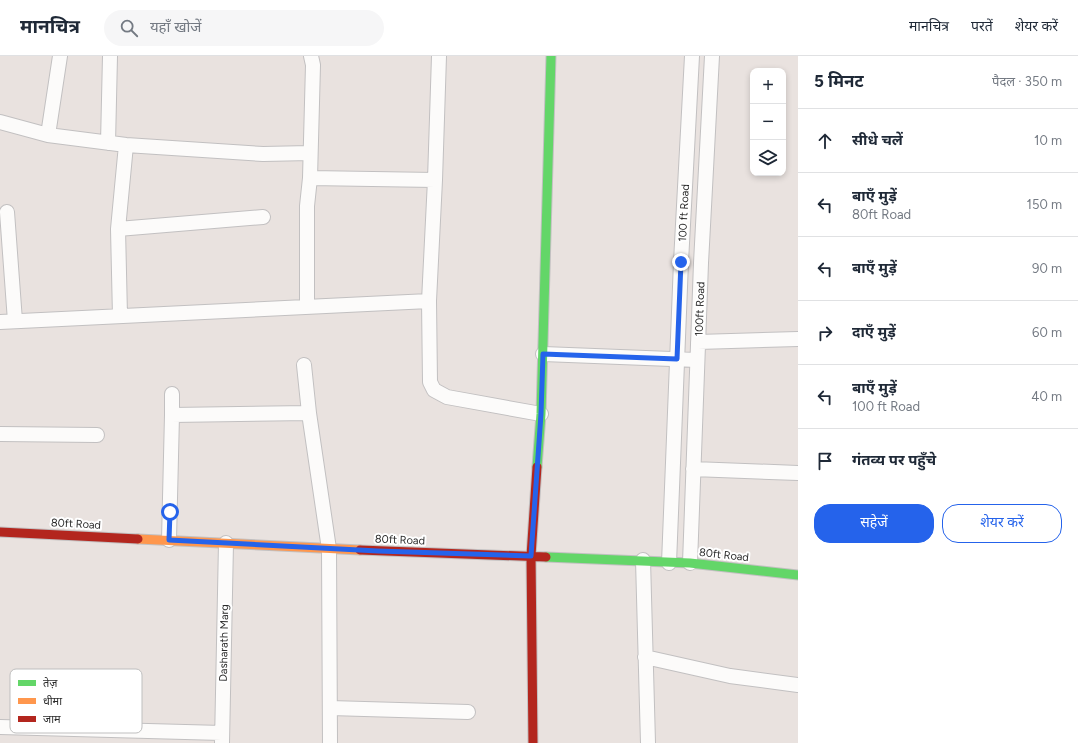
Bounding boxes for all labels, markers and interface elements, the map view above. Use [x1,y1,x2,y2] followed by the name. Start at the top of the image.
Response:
[104,10,384,46] search box
[20,15,80,38] text: मानचित्र
[118,17,140,39] icon: search
[150,18,201,36] text: यहाँ खोजें
[909,18,949,35] text: मानचित्र
[971,18,993,35] text: परतें
[1015,18,1058,35] text: शेयर करें
[750,68,786,176] map controls
[750,68,786,104] button: +
[814,71,864,91] text: 5 मिनट
[992,74,1062,89] text: पैदल · 350 m
[750,104,786,140] button: −
[814,130,836,152] icon: ahead
[852,131,903,149] text: सीधे चलें
[1034,133,1062,148] text: 10 m
[750,140,786,176] button: layers
[676,184,692,242] street label: 100 ft Road
[852,187,897,205] text: बाएँ मुड़ें
[814,194,836,216] icon: left
[1027,197,1062,212] text: 150 m
[852,207,911,222] text: 80ft Road
[672,253,690,271] route end
[814,258,836,280] icon: left
[852,259,897,277] text: बाएँ मुड़ें
[1032,261,1062,276] text: 90 m
[693,281,707,337] street label: 100ft Road
[814,322,836,344] icon: right
[852,323,896,341] text: दाएँ मुड़ें
[1032,325,1062,340] text: 60 m
[852,379,897,397] text: बाएँ मुड़ें
[814,386,836,408] icon: left
[1031,389,1062,404] text: 40 m
[852,399,920,414] text: 100 ft Road
[814,450,836,472] icon: arrive
[852,451,936,469] text: गंतव्य पर पहुँचे
[161,503,179,521] route start
[814,504,934,543] button: सहेजें
[942,504,1062,543] button: शेयर करें
[51,516,101,532] street label: 80ft Road
[375,533,425,547] street label: 80ft Road
[698,546,750,564] street label: 80ft Road
[217,604,231,682] street label: Dasharath Marg
[10,669,142,733] legend
[43,677,58,690] text: तेज़
[43,695,62,708] text: धीमा
[43,713,61,726] text: जाम

